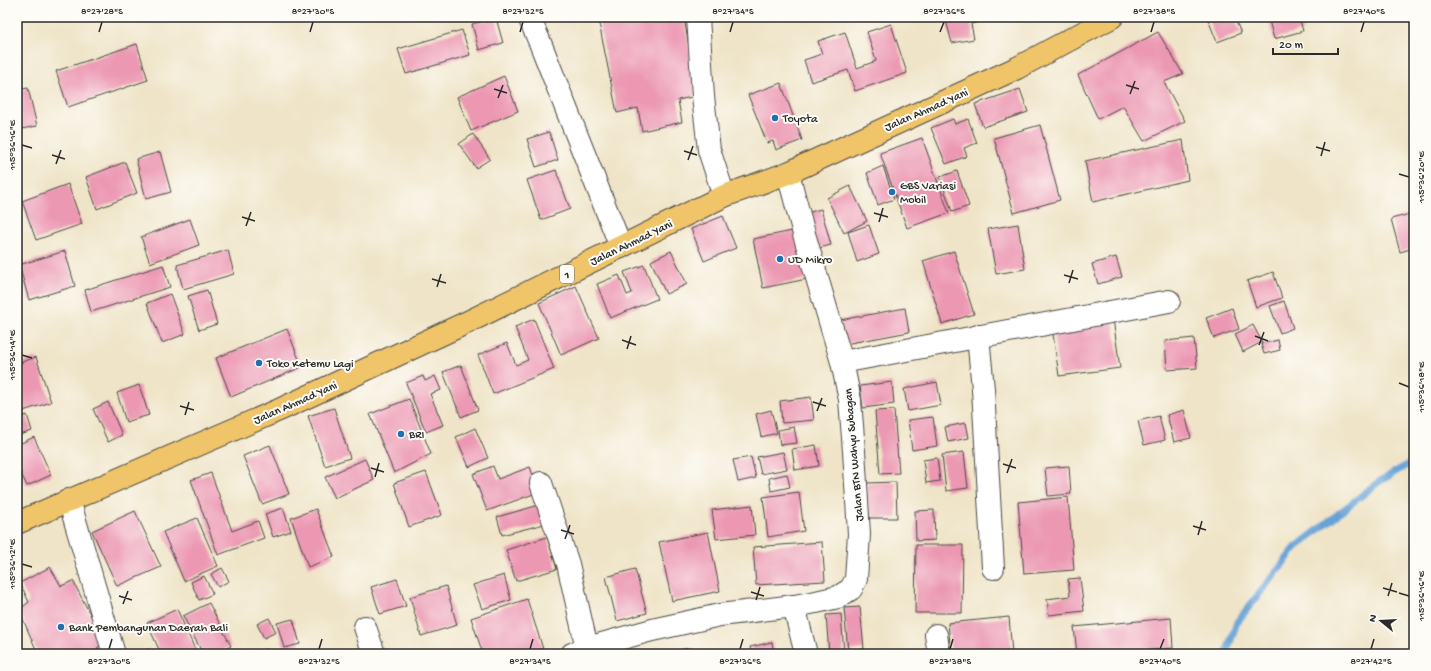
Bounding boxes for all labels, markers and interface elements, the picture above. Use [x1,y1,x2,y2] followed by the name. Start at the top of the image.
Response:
[81,6,123,18] text: 8°27'28"S
[292,6,335,18] text: 8°27'30"S
[502,6,544,18] text: 8°27'32"S
[712,6,754,18] text: 8°27'34"S
[923,6,965,18] text: 8°27'36"S
[1133,6,1175,18] text: 8°27'38"S
[1343,6,1385,18] text: 8°27'40"S
[1273,30,1338,56] scale bar
[1279,39,1304,53] text: 20 m
[883,86,971,136] street label: Jalan Ahmad Yani
[770,113,780,123] marker: Toyota
[782,113,818,127] place label: Toyota
[7,119,19,171] text: 115°36'16"E
[1416,150,1428,204] text: 115°36'20"E
[900,180,956,208] place label: GBS Variasi Mobil
[887,187,897,197] marker: GBS Variasi Mobil
[588,218,676,270] street label: Jalan Ahmad Yani
[775,254,785,264] marker: UD Mikro
[788,254,832,268] place label: UD Mikro
[560,265,574,283] road number: 1
[7,329,19,381] text: 115°36'14"E
[254,358,264,368] marker: Toko Ketemu Lagi
[266,358,354,372] place label: Toko Ketemu Lagi
[1416,361,1428,413] text: 115°36'18"E
[252,379,340,429] street label: Jalan Ahmad Yani
[842,387,868,522] street label: Jalan BTN Wahyu Subagan
[396,429,406,439] marker: BRI
[408,429,424,443] place label: BRI
[7,538,19,590] text: 115°36'12"E
[1416,570,1428,622] text: 115°36'16"E
[1361,601,1401,641] north arrow
[1367,613,1380,624] text: N
[56,622,66,632] marker: Bank Pembangunan Daerah Bali
[68,622,228,636] place label: Bank Pembangunan Daerah Bali
[88,656,131,668] text: 8°27'30"S
[298,656,340,668] text: 8°27'32"S
[509,656,551,668] text: 8°27'34"S
[719,656,761,668] text: 8°27'36"S
[929,656,971,668] text: 8°27'38"S
[1139,656,1181,668] text: 8°27'40"S
[1350,656,1392,668] text: 8°27'42"S

